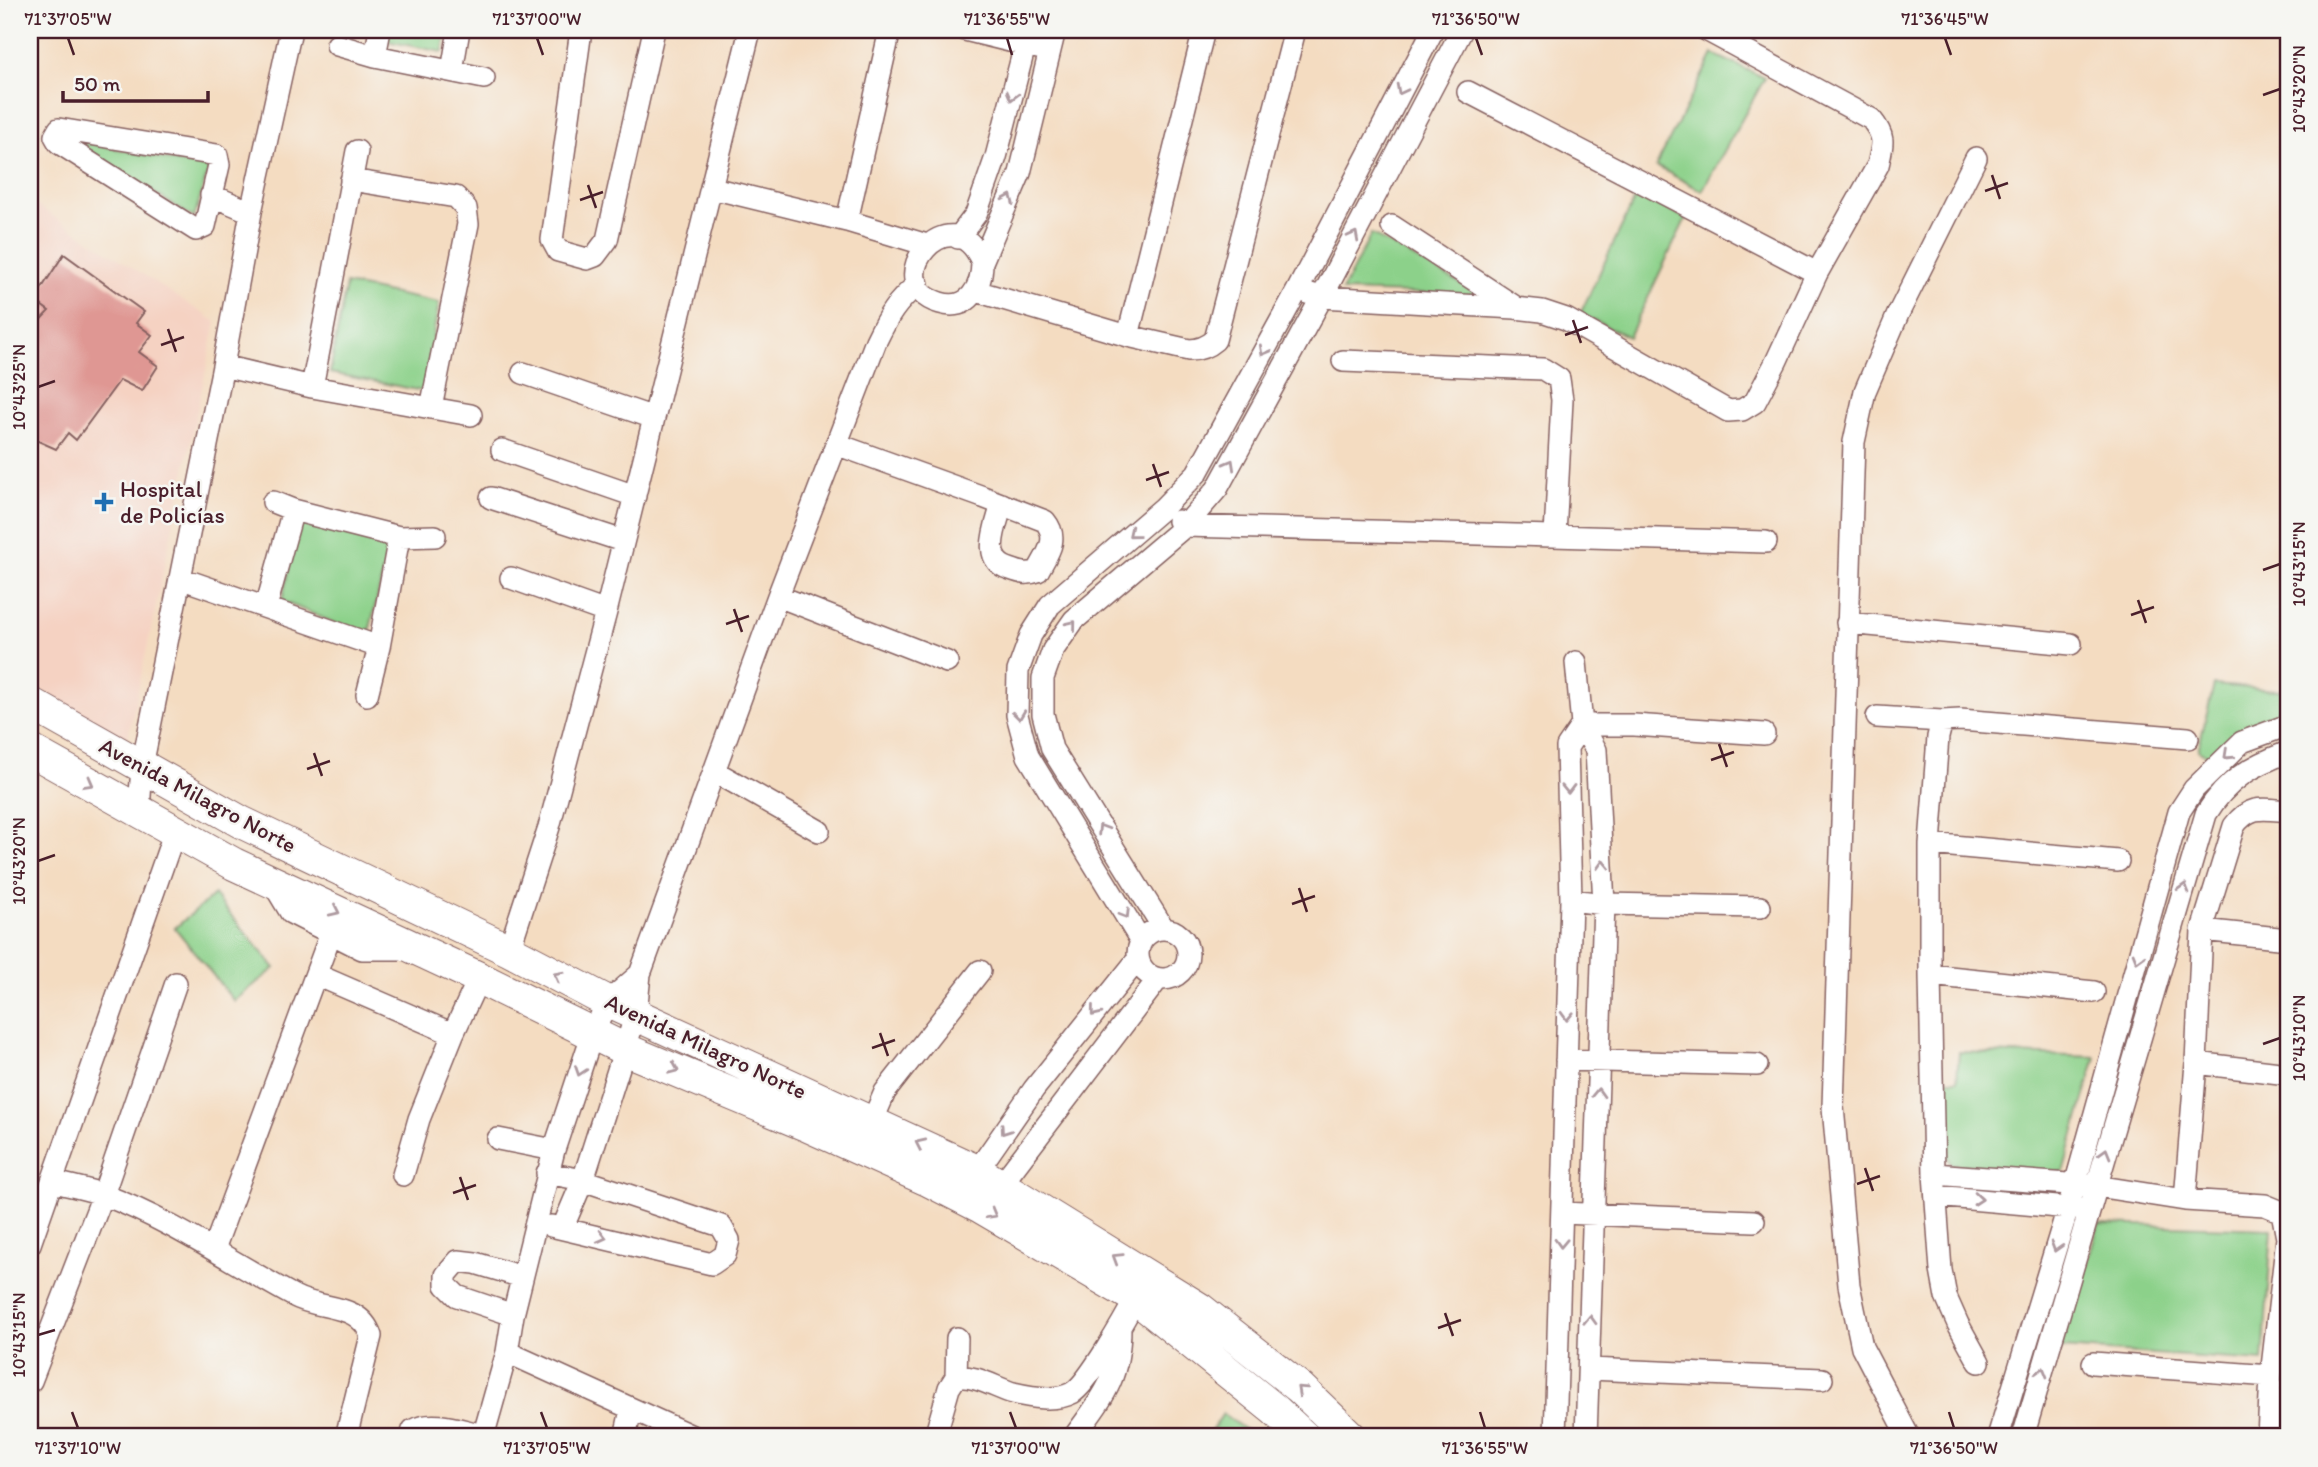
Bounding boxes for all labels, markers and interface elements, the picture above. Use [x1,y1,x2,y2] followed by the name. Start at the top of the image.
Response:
[24,8,112,30] text: 71°37'05"W
[493,8,581,30] text: 71°37'00"W
[964,8,1050,30] text: 71°36'55"W
[1432,8,1520,30] text: 71°36'50"W
[1901,8,1989,30] text: 71°36'45"W
[2288,45,2310,133] text: 10°43'20"N
[63,60,208,104] scale bar
[74,71,121,96] text: 50 m
[1396,83,1410,95] one-way arrow
[1006,90,1020,102] one-way arrow
[1001,194,1015,207] one-way arrow
[1345,231,1359,243] one-way arrow
[8,344,30,430] text: 10°43'25"N
[1259,344,1273,356] one-way arrow
[1222,459,1235,472] one-way arrow
[120,475,225,529] place label: Hospital de Policías
[94,492,114,512] marker: Hospital de Policías
[2288,521,2310,607] text: 10°43'15"N
[1128,525,1141,537] one-way arrow
[1063,620,1076,633] one-way arrow
[1011,709,1026,721] one-way arrow
[95,731,301,859] street label: Avenida Milagro Norte
[2223,747,2236,759] one-way arrow
[82,775,95,788] one-way arrow
[1561,783,1576,794] one-way arrow
[8,817,30,905] text: 10°43'20"N
[1097,824,1110,837] one-way arrow
[1595,860,1610,871] one-way arrow
[2175,882,2190,894] one-way arrow
[327,902,340,916] one-way arrow
[1116,907,1129,920] one-way arrow
[2132,952,2147,964] one-way arrow
[553,970,566,984] one-way arrow
[601,987,811,1105] street label: Avenida Milagro Norte
[2288,995,2310,1081] text: 10°43'10"N
[1091,1005,1104,1017] one-way arrow
[1560,1011,1575,1022] one-way arrow
[667,1061,679,1075] one-way arrow
[574,1064,588,1077] one-way arrow
[1590,1087,1606,1097] one-way arrow
[1001,1122,1013,1135] one-way arrow
[915,1138,927,1152] one-way arrow
[2097,1148,2112,1160] one-way arrow
[1973,1191,1984,1206] one-way arrow
[985,1206,998,1219] one-way arrow
[596,1229,608,1243] one-way arrow
[1553,1238,1568,1249] one-way arrow
[2049,1241,2064,1253] one-way arrow
[1111,1253,1124,1266] one-way arrow
[8,1292,30,1378] text: 10°43'15"N
[1583,1314,1598,1325] one-way arrow
[2034,1366,2048,1378] one-way arrow
[1296,1386,1309,1398] one-way arrow
[35,1437,121,1459] text: 71°37'10"W
[503,1437,591,1459] text: 71°37'05"W
[972,1437,1060,1459] text: 71°37'00"W
[1442,1437,1528,1459] text: 71°36'55"W
[1910,1437,1998,1459] text: 71°36'50"W

